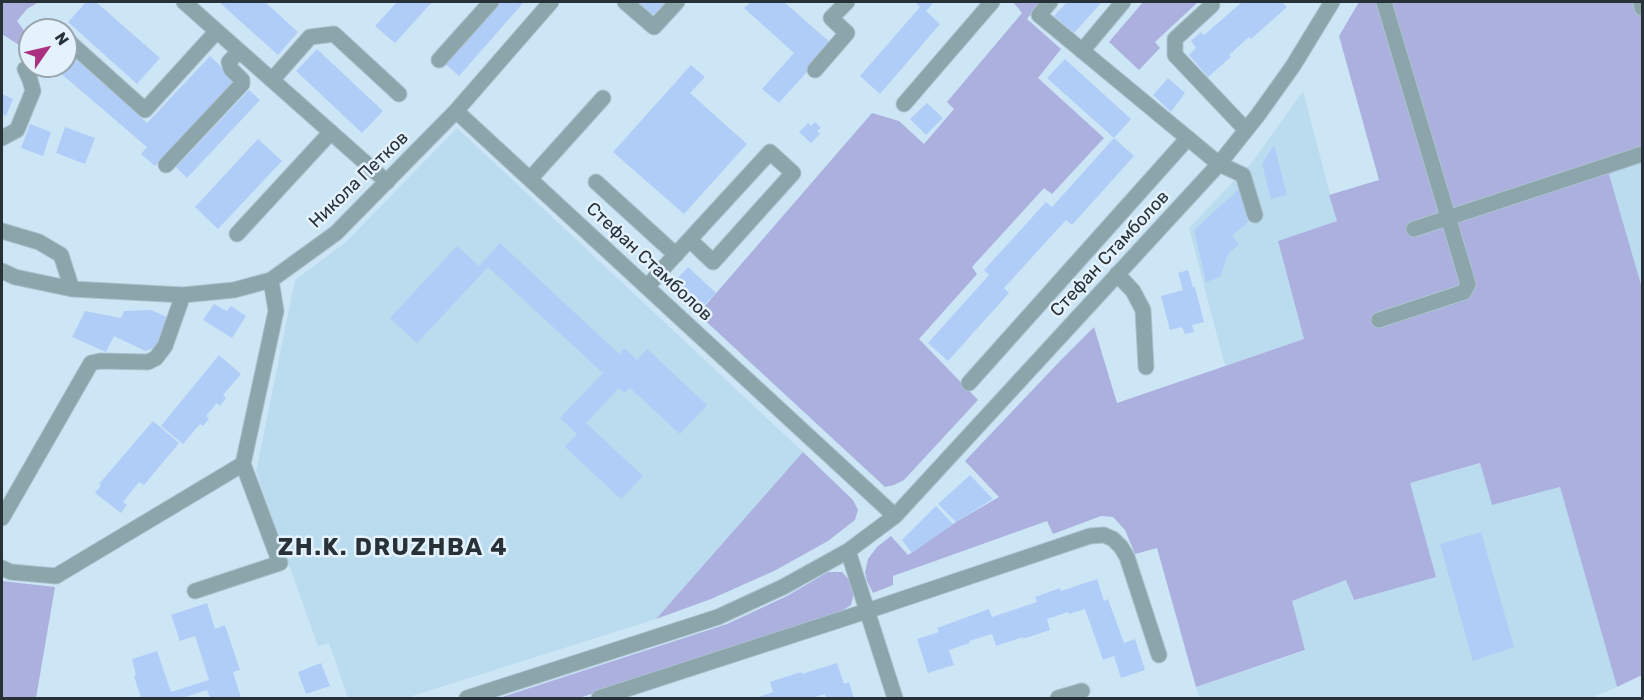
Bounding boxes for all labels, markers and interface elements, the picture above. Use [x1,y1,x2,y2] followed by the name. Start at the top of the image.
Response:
[18,18,78,78] north arrow
[51,29,73,49] text: N
[305,127,413,233] street label: Никола Петков
[1046,187,1174,321] street label: Стефан Стамболов
[582,198,716,326] street label: Стефан Стамболов
[278,534,508,562] district label: ZH.K. DRUZHBA 4

